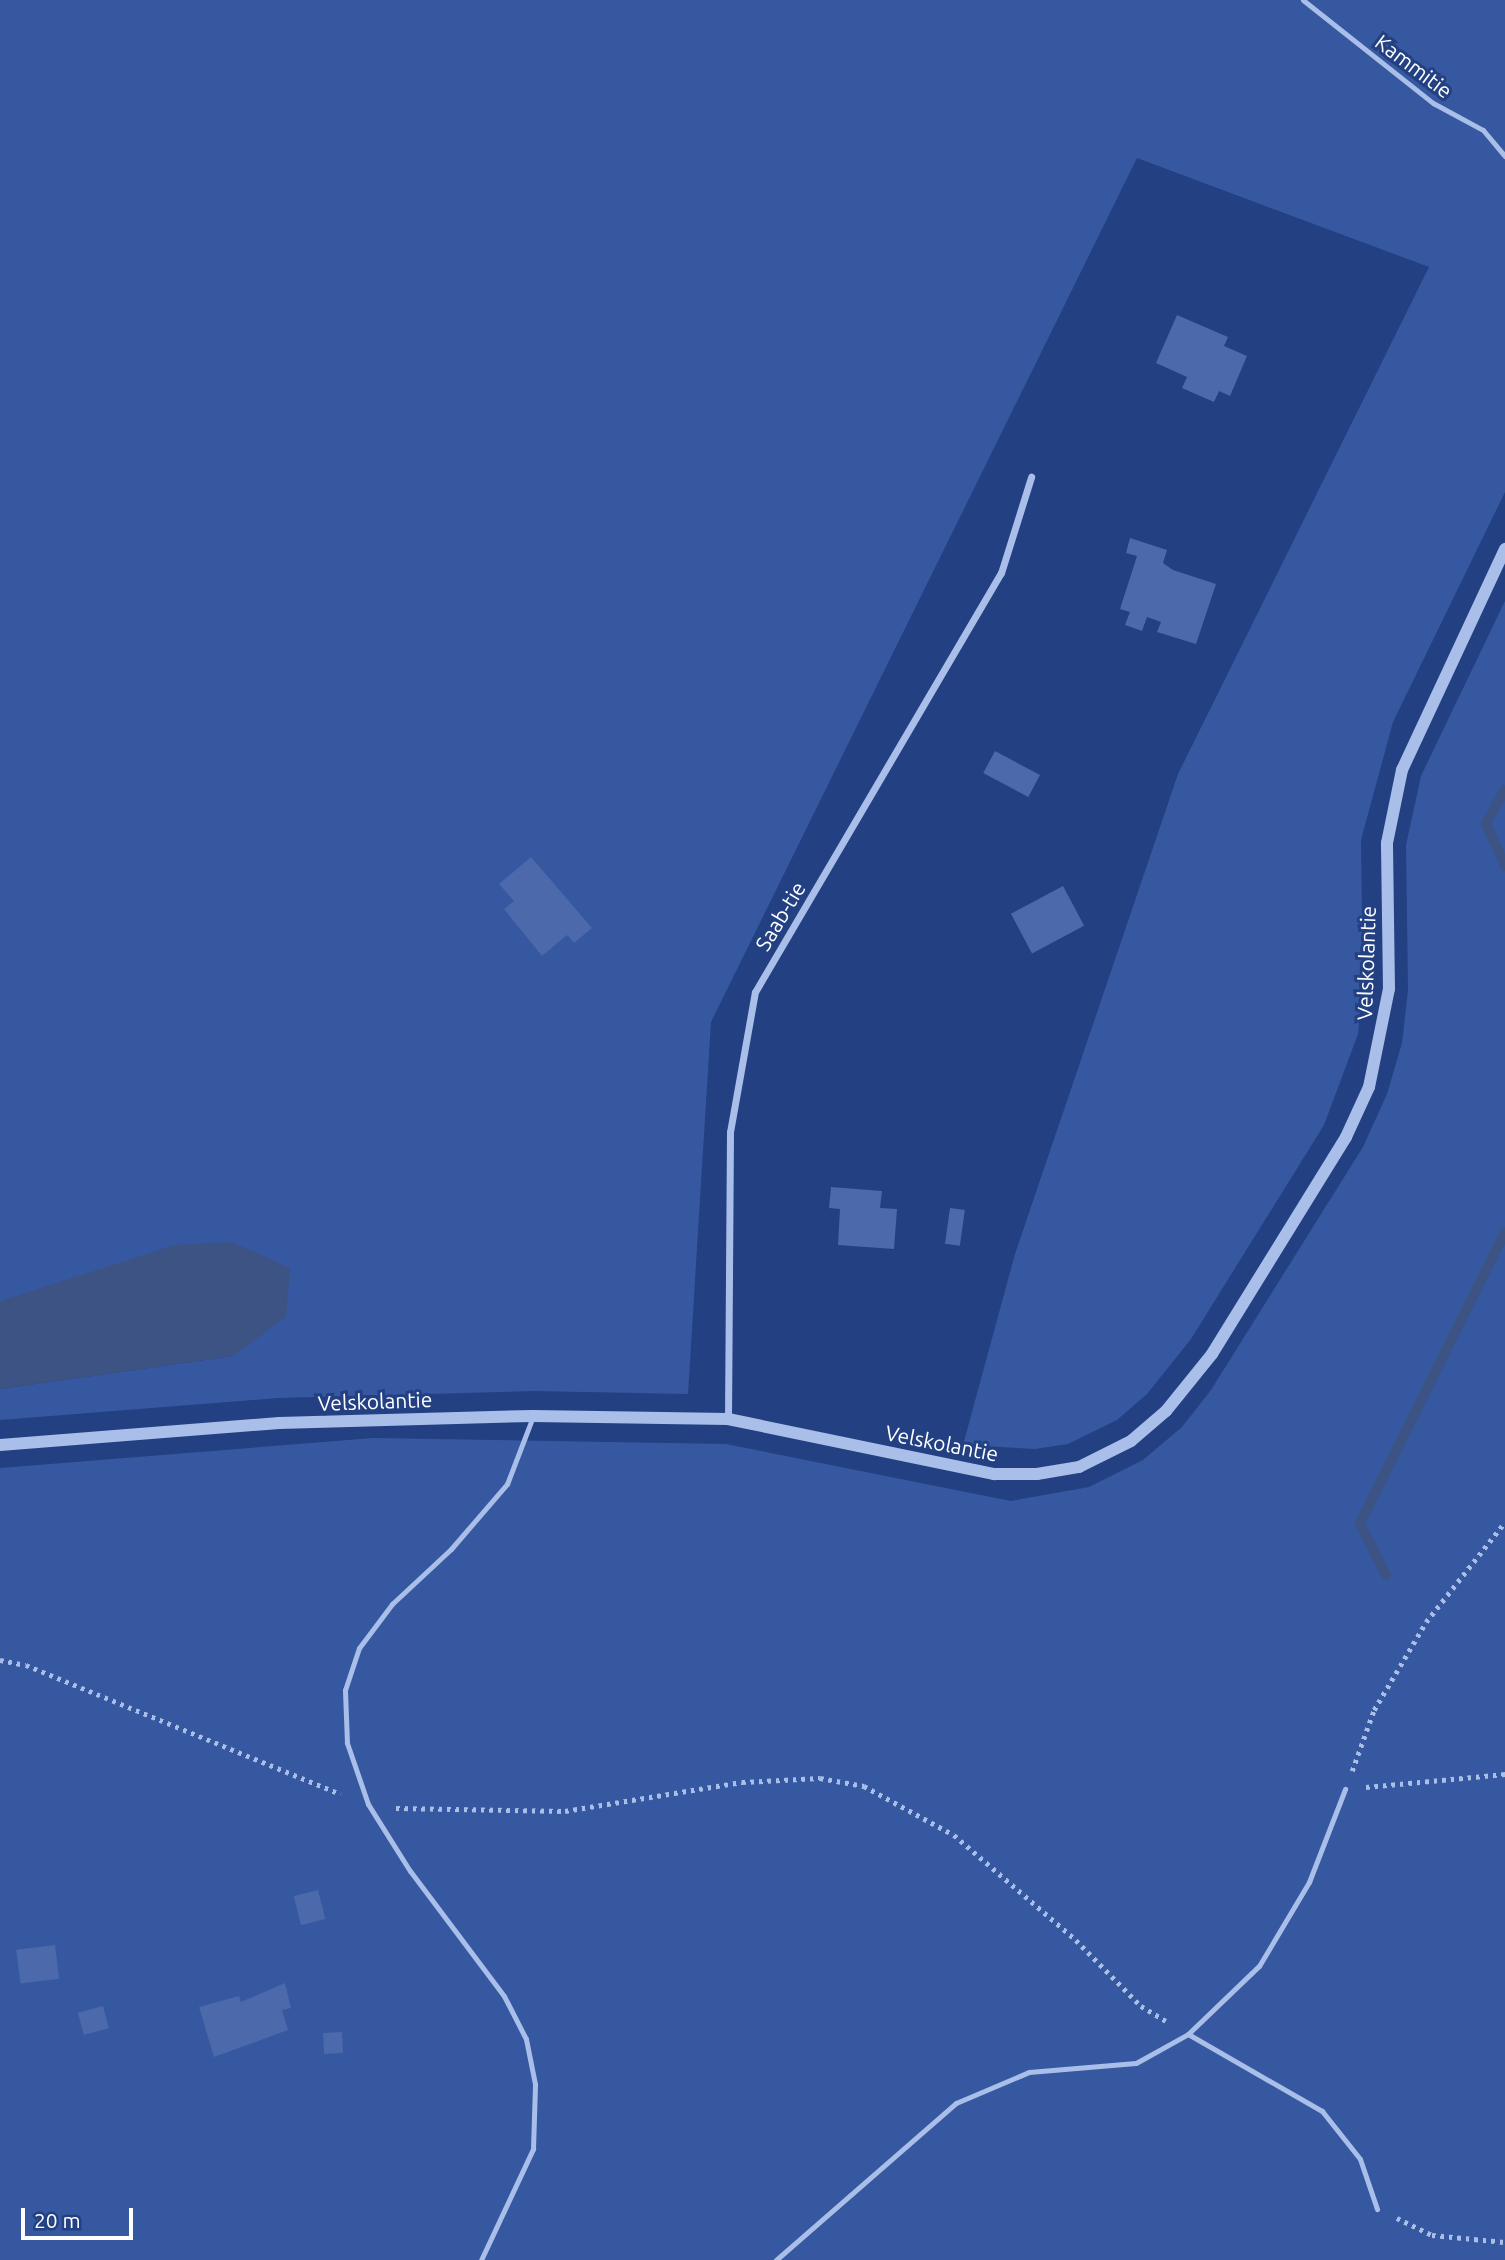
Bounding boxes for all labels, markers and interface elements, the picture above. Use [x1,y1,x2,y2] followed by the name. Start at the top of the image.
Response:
[1371,29,1457,103] street label: Kammitie
[750,877,810,955] street label: Saab-tie
[1351,905,1381,1021] street label: Velskolantie
[317,1386,433,1416] street label: Velskolantie
[883,1420,1001,1466] street label: Velskolantie
[24,2194,136,2238] scale bar
[34,2208,81,2232] text: 20 m

